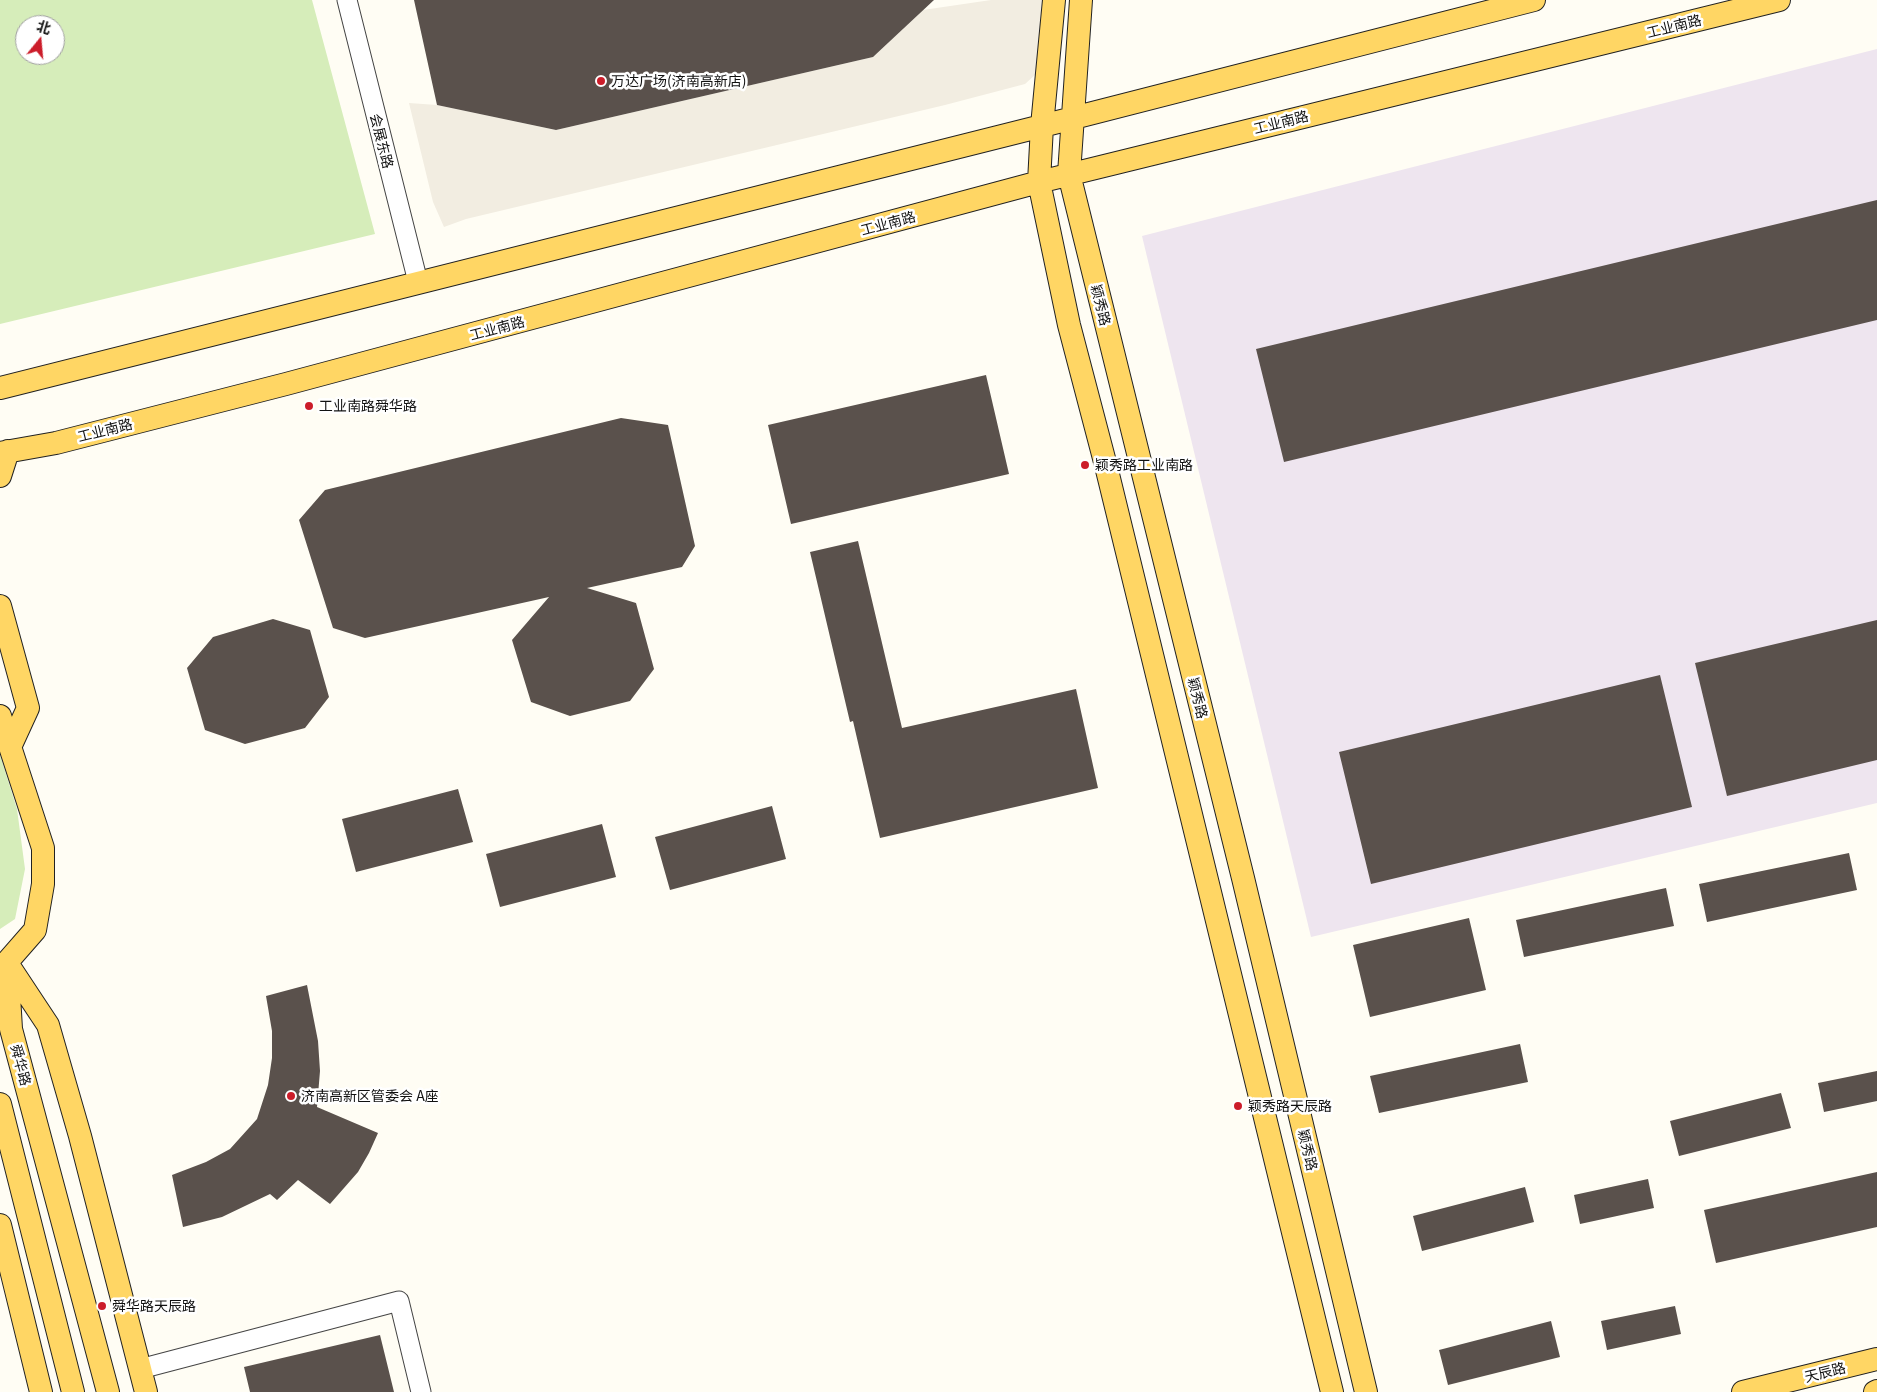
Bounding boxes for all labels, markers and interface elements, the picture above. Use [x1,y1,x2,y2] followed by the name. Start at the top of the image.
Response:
[1645,11,1703,41] street label: 工业南路
[15,15,65,65] north arrow
[34,15,54,38] text: 北
[611,73,746,89] place label: 万达广场(济南高新店)
[595,75,607,87] marker: 万达广场(济南高新店)
[1252,107,1310,137] street label: 工业南路
[367,112,397,170] street label: 会展东路
[859,208,917,238] street label: 工业南路
[1088,283,1114,327] street label: 颖秀路
[468,313,526,343] street label: 工业南路
[319,398,417,414] place label: 工业南路舜华路
[303,400,315,412] marker: 工业南路舜华路
[76,415,134,445] street label: 工业南路
[1095,457,1193,473] place label: 颖秀路工业南路
[1079,459,1091,471] marker: 颖秀路工业南路
[1185,676,1211,720] street label: 颖秀路
[7,1043,35,1087] street label: 舜华路
[301,1088,439,1104] place label: 济南高新区管委会 A座
[285,1090,297,1102] marker: 济南高新区管委会 A座
[1248,1098,1332,1114] place label: 颖秀路天辰路
[1232,1100,1244,1112] marker: 颖秀路天辰路
[1295,1128,1321,1172] street label: 颖秀路
[112,1298,196,1314] place label: 舜华路天辰路
[96,1300,108,1312] marker: 舜华路天辰路
[1803,1359,1847,1385] street label: 天辰路

